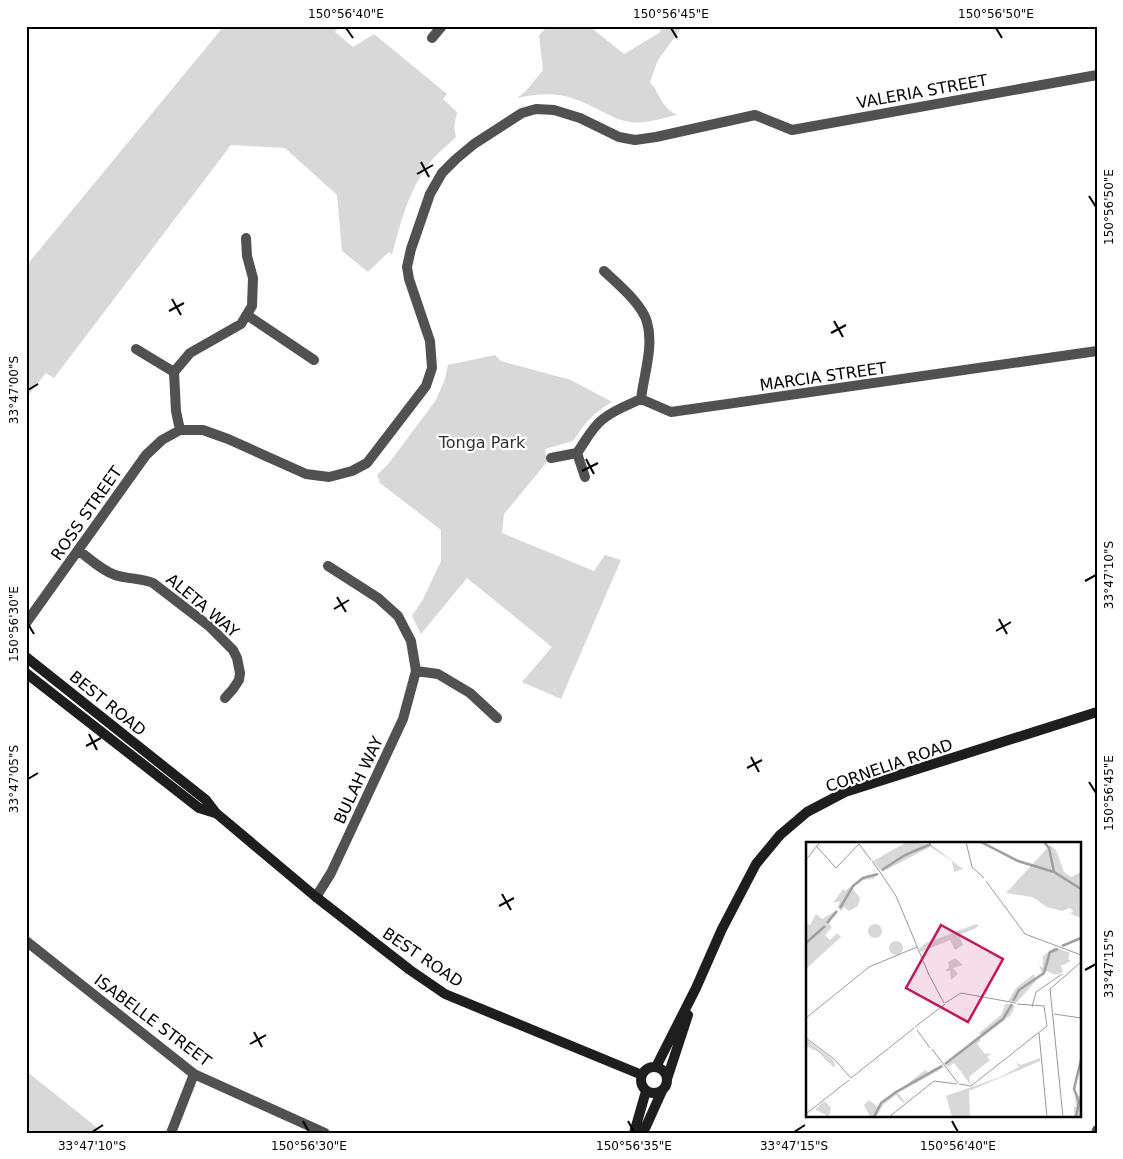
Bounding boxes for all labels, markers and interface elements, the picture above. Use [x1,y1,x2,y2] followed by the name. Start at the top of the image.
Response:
[308,7,384,21] text: 150°56'40"E
[633,7,709,21] text: 150°56'45"E
[958,7,1034,21] text: 150°56'50"E
[855,71,989,112] street label: VALERIA STREET
[1102,169,1116,245] text: 150°56'50"E
[7,356,21,424] text: 33°47'00"S
[758,358,888,395] street label: MARCIA STREET
[438,433,526,452] park label: Tonga Park
[47,463,126,564] street label: ROSS STREET
[1102,541,1116,609] text: 33°47'10"S
[163,570,243,641] street label: ALETA WAY
[7,586,21,662] text: 150°56'30"E
[66,667,150,740] street label: BEST ROAD
[330,733,387,827] street label: BULAH WAY
[823,735,955,796] street label: CORNELIA ROAD
[7,745,21,813] text: 33°47'05"S
[1102,755,1116,831] text: 150°56'45"E
[806,842,1080,1116] inset map
[379,924,466,991] street label: BEST ROAD
[1102,930,1116,998] text: 33°47'15"S
[91,970,215,1071] street label: ISABELLE STREET
[58,1139,126,1153] text: 33°47'10"S
[271,1139,347,1153] text: 150°56'30"E
[596,1139,672,1153] text: 150°56'35"E
[760,1139,828,1153] text: 33°47'15"S
[920,1139,996,1153] text: 150°56'40"E

